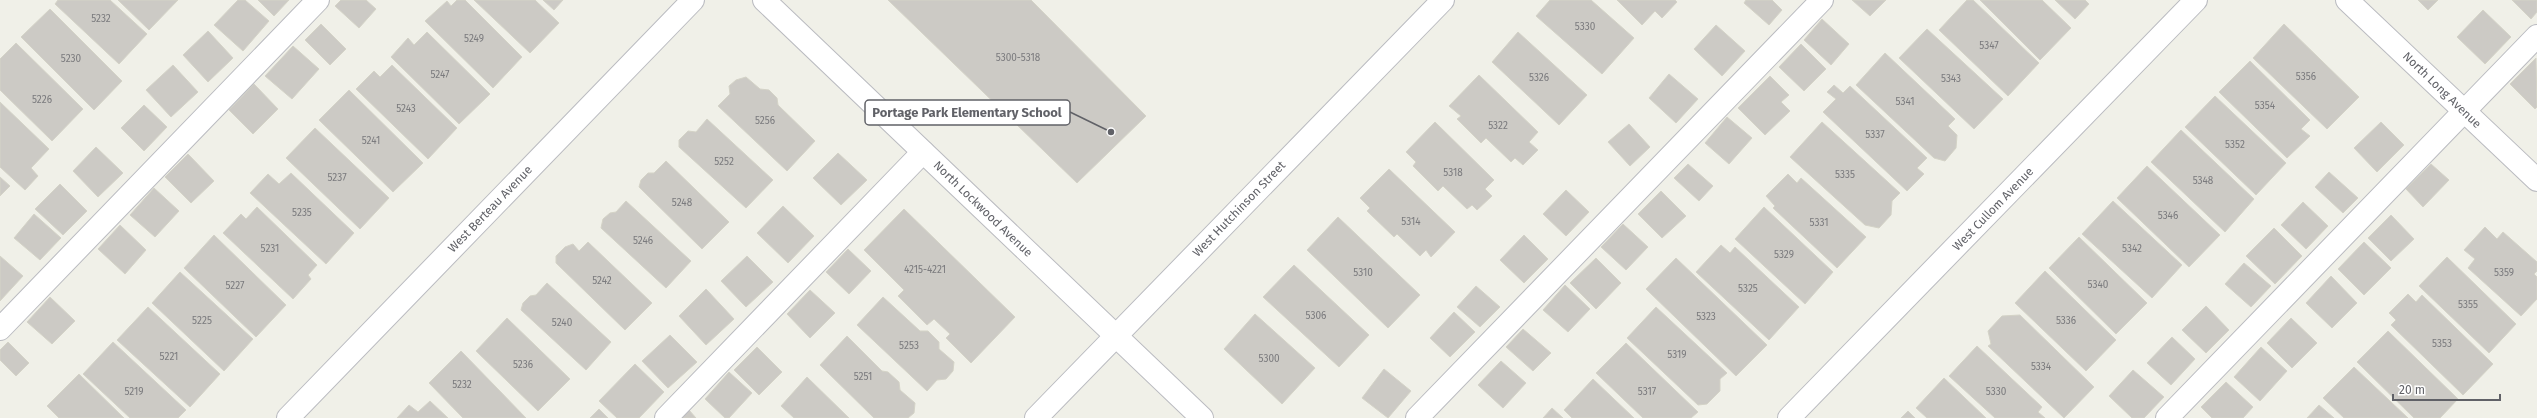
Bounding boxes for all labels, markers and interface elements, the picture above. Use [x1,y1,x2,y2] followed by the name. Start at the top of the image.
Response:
[91,13,111,25] house number: 5232
[1575,21,1596,33] house number: 5330
[464,33,484,45] house number: 5249
[1979,40,1999,52] house number: 5347
[2400,49,2484,131] street label: North Long Avenue
[996,52,1041,64] house number: 5300-5318
[61,53,82,65] house number: 5230
[430,69,450,81] house number: 5247
[2296,71,2316,83] house number: 5356
[1529,72,1549,84] house number: 5326
[1941,73,1961,85] house number: 5343
[32,94,52,106] house number: 5226
[1896,96,1914,108] house number: 5341
[865,100,1070,125] callout: Portage Park Elementary School
[2255,100,2276,112] house number: 5354
[396,103,416,115] house number: 5243
[872,105,1062,120] text: Portage Park Elementary School
[755,115,775,127] house number: 5256
[1488,120,1508,132] house number: 5322
[1865,129,1885,141] house number: 5337
[362,135,380,147] house number: 5241
[2225,139,2245,151] house number: 5352
[714,156,734,168] house number: 5252
[931,158,1035,260] street label: North Lockwood Avenue
[1190,158,1289,260] street label: West Hutchinson Street
[445,163,535,255] street label: West Berteau Avenue
[1950,164,2036,254] street label: West Cullom Avenue
[1443,167,1463,179] house number: 5318
[1835,169,1855,181] house number: 5335
[327,172,347,184] house number: 5237
[2193,175,2214,187] house number: 5348
[672,197,693,209] house number: 5248
[292,207,312,219] house number: 5235
[2158,210,2178,222] house number: 5346
[1401,216,1421,228] house number: 5314
[1810,217,1829,229] house number: 5331
[633,235,653,247] house number: 5246
[261,243,279,255] house number: 5231
[2122,243,2142,255] house number: 5342
[1774,249,1794,261] house number: 5329
[904,264,946,276] house number: 4215-4221
[1353,267,1373,279] house number: 5310
[2494,267,2514,279] house number: 5359
[592,275,612,287] house number: 5242
[2088,279,2109,291] house number: 5340
[225,280,245,292] house number: 5227
[1738,283,1758,295] house number: 5325
[2458,299,2478,311] house number: 5355
[1306,310,1326,322] house number: 5306
[1696,311,1716,323] house number: 5323
[192,315,212,327] house number: 5225
[2056,315,2076,327] house number: 5336
[552,317,573,329] house number: 5240
[2432,338,2452,350] house number: 5353
[899,340,919,352] house number: 5253
[1667,349,1687,361] house number: 5319
[160,351,178,363] house number: 5221
[1258,353,1280,365] house number: 5300
[513,359,533,371] house number: 5236
[2031,361,2052,373] house number: 5334
[854,371,872,383] house number: 5251
[2393,376,2500,402] scale bar
[452,379,472,391] house number: 5232
[2399,383,2425,397] text: 20 m
[124,386,144,398] house number: 5219
[1638,386,1657,398] house number: 5317
[1986,386,2007,398] house number: 5330

